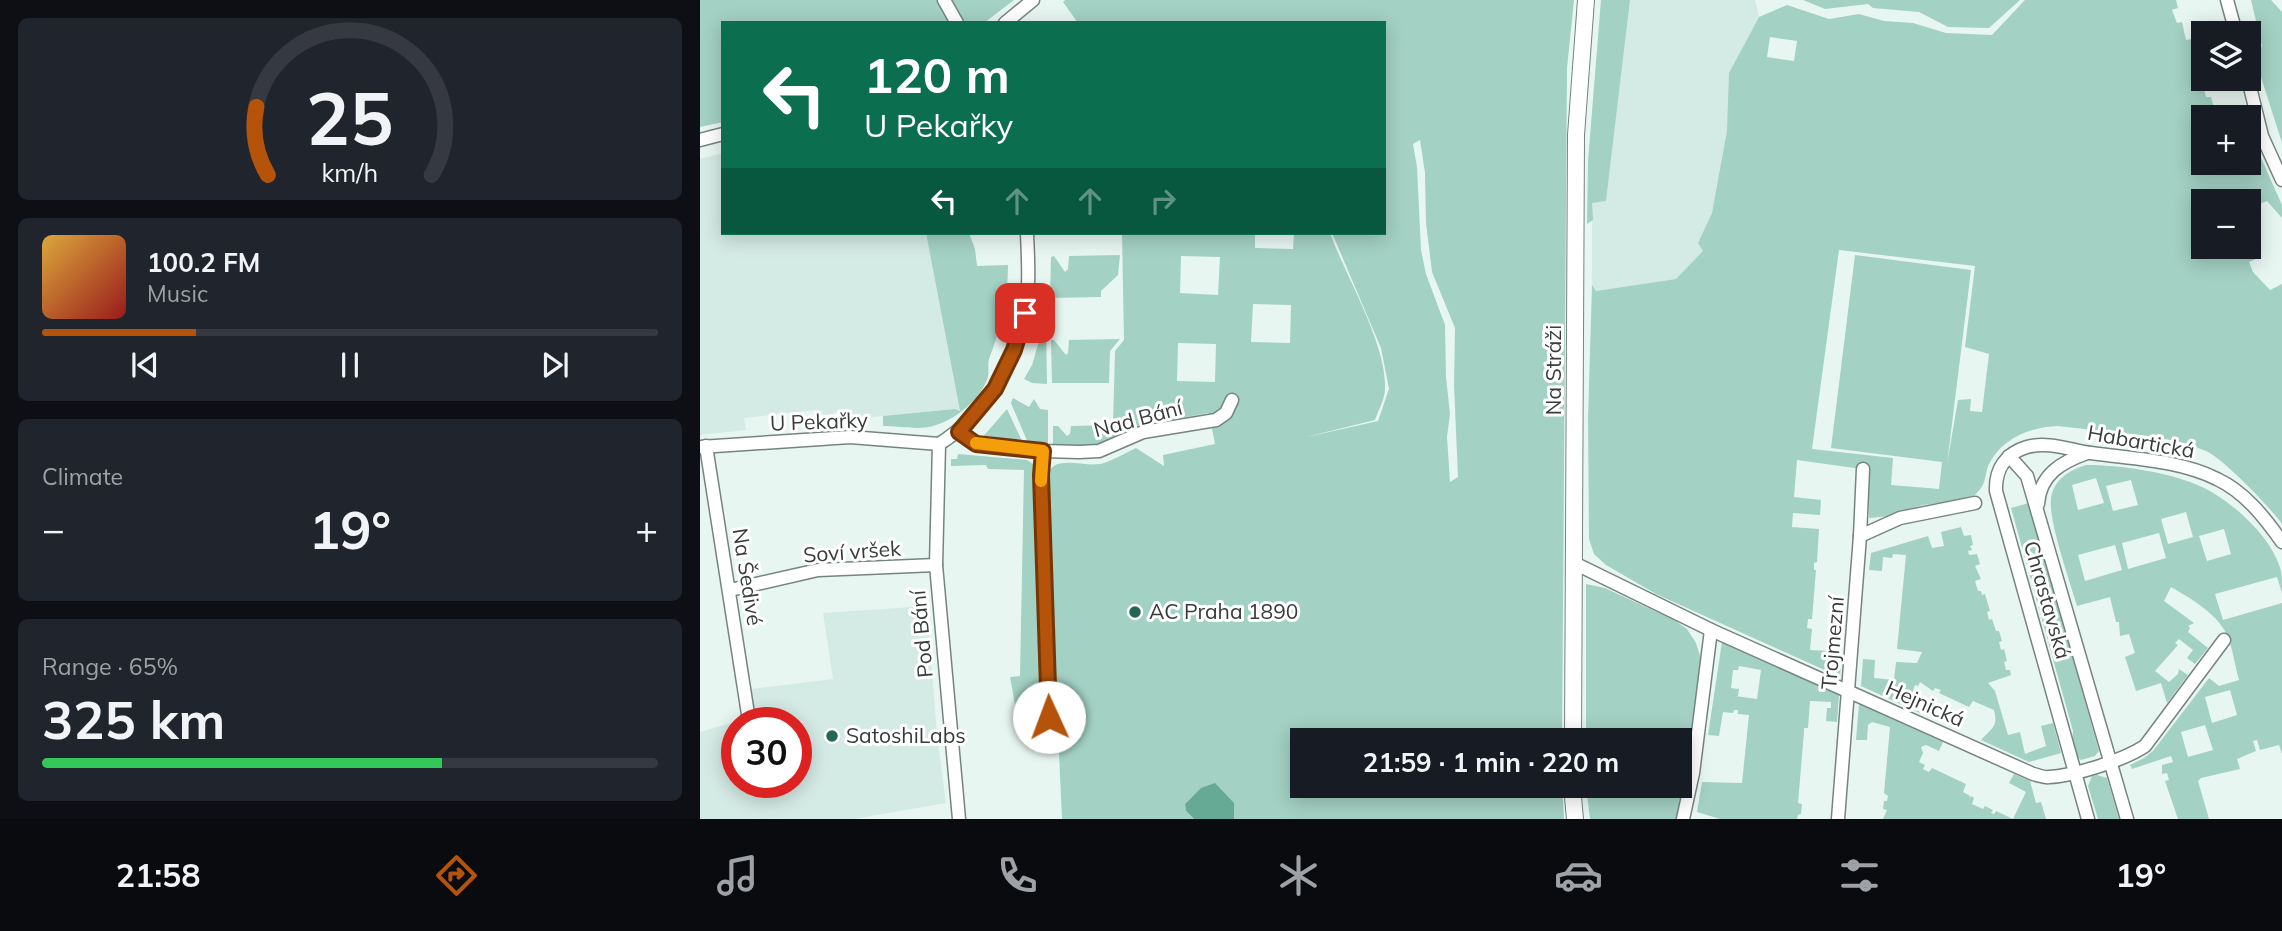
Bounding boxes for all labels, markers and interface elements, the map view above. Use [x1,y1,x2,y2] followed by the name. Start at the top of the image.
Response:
[2191,21,2261,259] map controls
[2191,21,2261,91] button: layers
[864,44,1010,105] text: 120 m
[749,49,840,140] icon: left
[306,73,394,164] text: 25
[864,105,1013,145] text: U Pekařky
[2191,105,2261,175] button: +
[322,157,378,188] text: km/h
[925,182,963,220] icon: left
[998,182,1036,220] icon: ahead
[1071,182,1109,220] icon: ahead
[1144,182,1182,220] icon: right
[2191,189,2261,259] button: −
[147,246,260,279] text: 100.2 FM
[147,279,208,308] text: Music
[995,283,1055,343] pin
[1006,294,1044,332] icon: arrive
[1540,325,1566,415] street label: Na Stráži
[126,346,164,384] icon: previous
[331,346,369,384] icon: pause
[536,346,574,384] icon: next
[1091,394,1186,442] street label: Nad Bání
[770,406,868,436] street label: U Pekařky
[2086,419,2197,463] street label: Habartická
[42,462,123,491] text: Climate
[309,497,391,562] text: 19°
[42,505,65,553] text: −
[635,505,658,553] text: +
[727,526,769,627] street label: Na Šedivé
[802,535,902,567] street label: Soví vršek
[2019,538,2077,662] street label: Chrastavská
[904,588,938,679] street label: Pod Bání
[1815,594,1849,691] street label: Trojmezní
[1149,598,1298,624] place label: AC Praha 1890
[1127,604,1143,620] marker: AC Praha 1890
[42,652,178,681] text: Range · 65%
[1882,674,1969,732] street label: Hejnická
[1012,680,1086,754] position arrow
[42,687,225,752] text: 325 km
[721,707,812,798] speed limit sign: 30
[846,722,966,748] place label: SatoshiLabs
[824,728,840,744] marker: SatoshiLabs
[1363,746,1619,779] text: 21:59 · 1 min · 220 m
[432,851,481,900] icon: directions
[713,851,762,900] icon: music
[993,851,1042,900] icon: phone
[1274,851,1323,900] icon: climate
[1554,851,1603,900] icon: car
[1835,851,1884,900] icon: filters
[116,855,201,895] text: 21:58
[2116,855,2166,895] text: 19°

